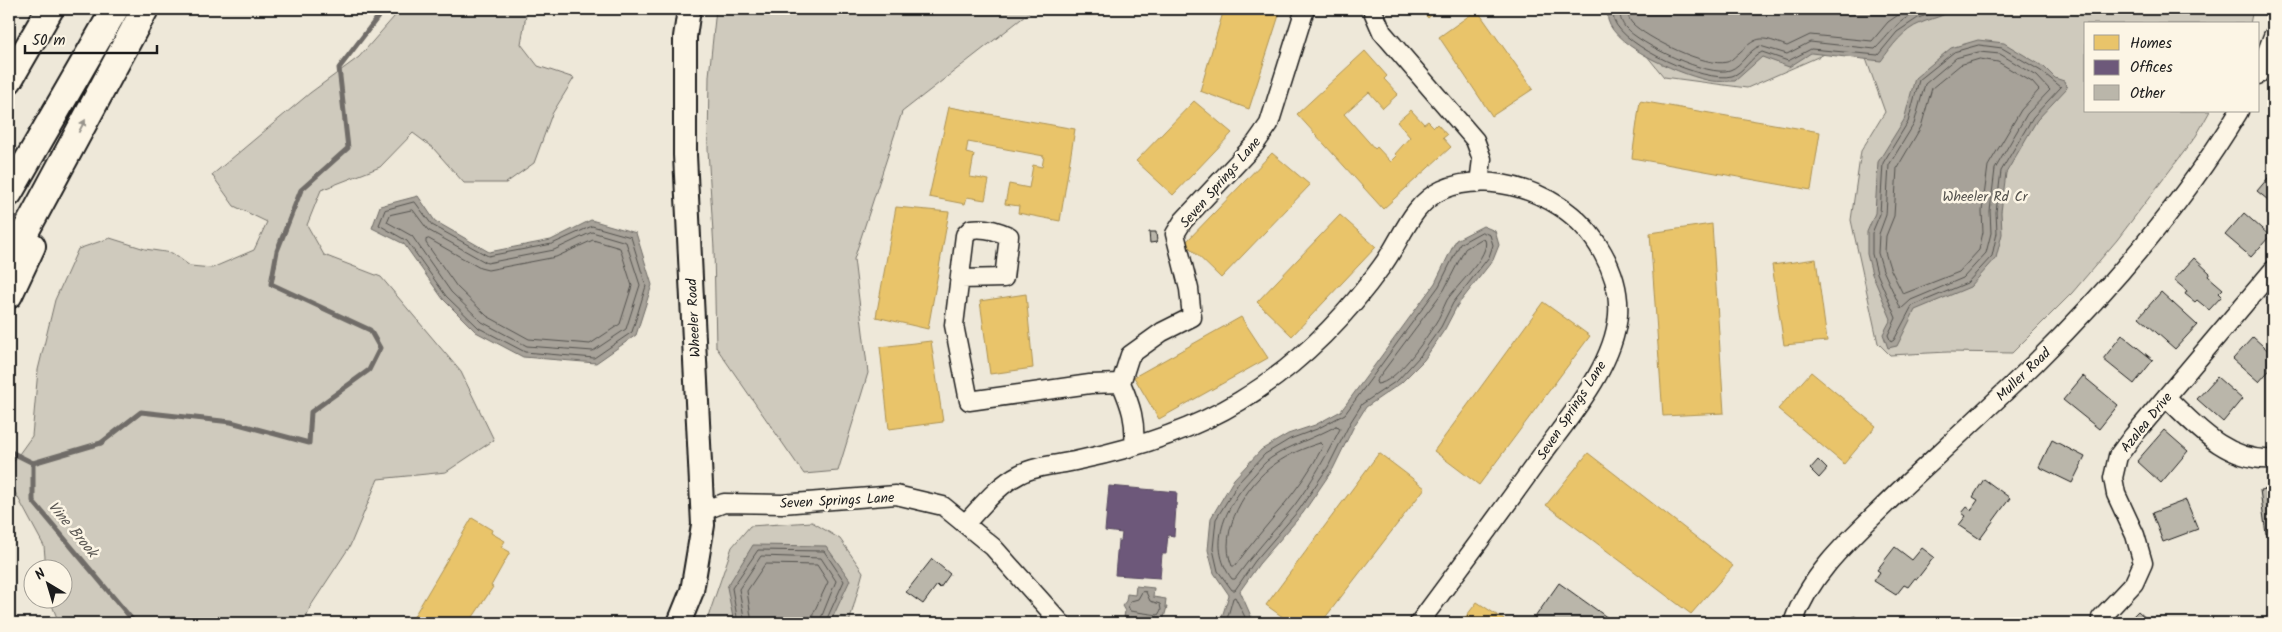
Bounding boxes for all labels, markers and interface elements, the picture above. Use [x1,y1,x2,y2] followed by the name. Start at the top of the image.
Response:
[25,22,158,54] scale bar
[2084,22,2260,112] legend
[32,29,66,53] text: 50 m
[2130,32,2173,56] text: Homes
[2130,56,2173,80] text: Offices
[2130,82,2166,106] text: Other
[78,119,86,134] one-way arrow
[1175,132,1267,233] street label: Seven Springs Lane
[1943,186,2029,208] park label: Wheeler Rd Cr
[681,277,707,358] street label: Wheeler Road
[1991,342,2057,407] street label: Muller Road
[1531,356,1613,465] street label: Seven Springs Lane
[2115,387,2179,458] street label: Azalea Drive
[779,487,896,515] street label: Seven Springs Lane
[41,496,104,565] water label: Vine Brook
[22,560,72,610] north arrow
[30,563,51,586] text: N

